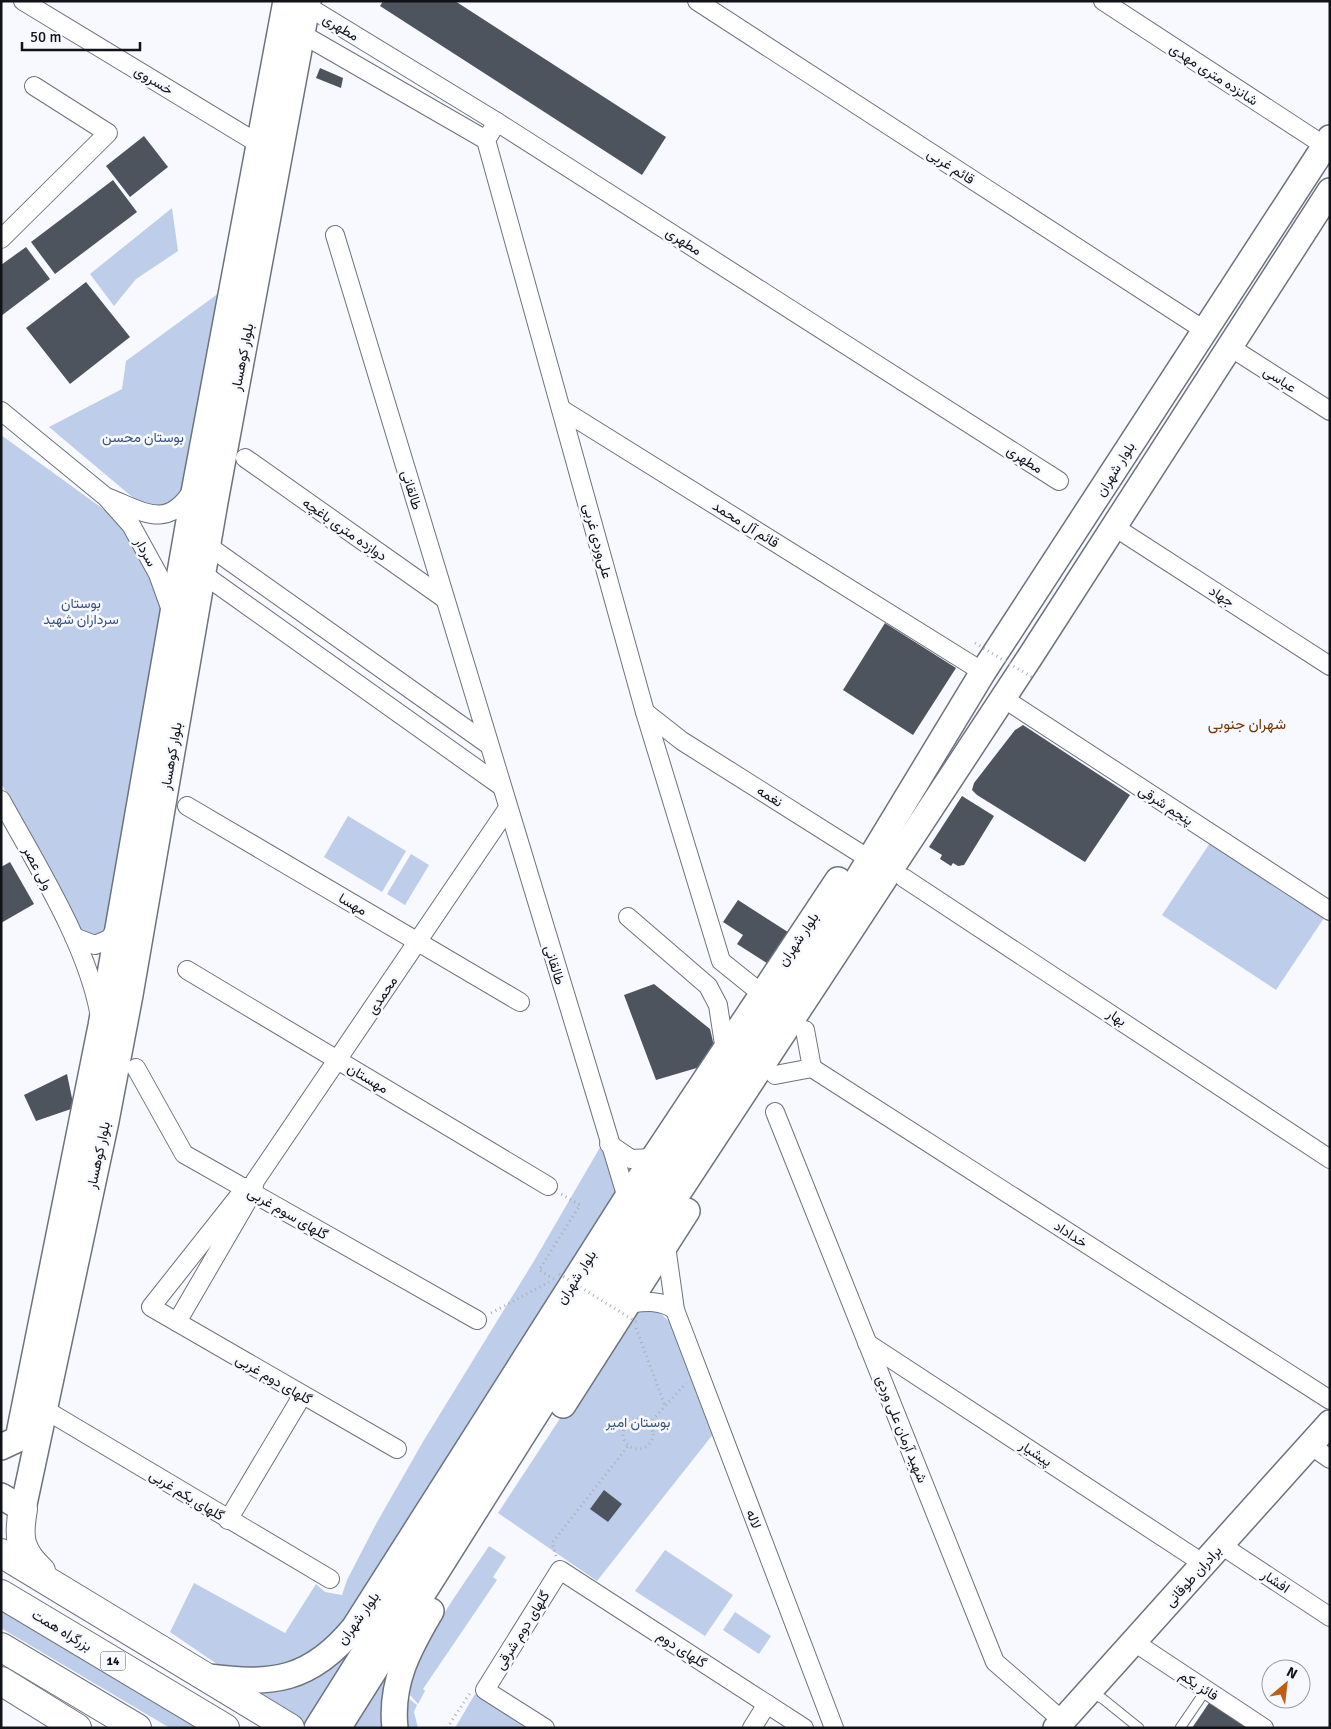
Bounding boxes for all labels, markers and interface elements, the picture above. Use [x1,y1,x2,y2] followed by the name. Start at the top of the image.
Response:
[320,10,362,45] street label: مطهری
[22,20,140,52] scale bar
[30,28,61,46] text: 50 m
[1166,40,1261,109] street label: شانزده متری مهدی
[131,62,176,99] street label: خسروی
[924,145,978,188] street label: قائم غربی
[663,224,705,259] street label: مطهری
[227,322,257,393] street label: بلوار کوهسار
[1260,362,1299,396] street label: عباسی
[102,429,184,446] park label: بوستان محسن
[1092,439,1139,500] street label: بلوار شهران
[1004,442,1046,477] street label: مطهری
[397,468,426,512] street label: طالقانی
[299,494,390,566] street label: دوازده متری باغچه
[709,497,782,552] street label: قائم آل محمد
[579,502,616,581] street label: علی‌وردی غربی
[130,534,160,570] street label: سردار
[1206,582,1238,611] street label: جهاد
[43,595,119,628] park label: بوستان سرداران شهید
[1208,715,1286,734] district label: شهران جنوبی
[157,721,186,792] street label: بلوار کوهسار
[754,782,786,811] street label: نغمه
[1135,782,1196,830] street label: پنجم شرقی
[19,843,56,893] street label: ولی عصر
[336,890,370,919] street label: مهسا
[774,909,823,969] street label: بلوار شهران
[540,943,569,987] street label: طالقانی
[364,973,401,1018] street label: محمدی
[1103,1004,1130,1030] street label: بهار
[344,1060,391,1097] street label: مهستان
[83,1120,114,1191] street label: بلوار کوهسار
[245,1184,331,1243] street label: گلهای سوم غربی
[1051,1217,1091,1252] street label: خداداد
[553,1247,600,1308] street label: بلوار شهران
[232,1351,315,1408] street label: گلهای دوم غربی
[872,1373,931,1486] street label: شهید آرمان علی وردی
[605,1414,670,1431] park label: بوستان امیر
[1015,1436,1055,1471] street label: پیشیار
[146,1466,227,1525] street label: گلهای یکم غربی
[742,1507,765,1531] street label: لاله
[1161,1542,1225,1611] street label: برادران طوقانی
[1258,1565,1293,1597] street label: افشار
[491,1588,553,1673] street label: گلهای دوم شرقی
[334,1589,383,1648] street label: بلوار شهران
[29,1606,95,1655] street label: بزرگراه همت
[654,1627,710,1672] street label: گلهای دوم
[100,1652,126,1670] road number: 14
[1261,1659,1311,1709] north arrow
[1284,1663,1300,1683] text: N
[1176,1667,1221,1704] street label: فائز یکم

